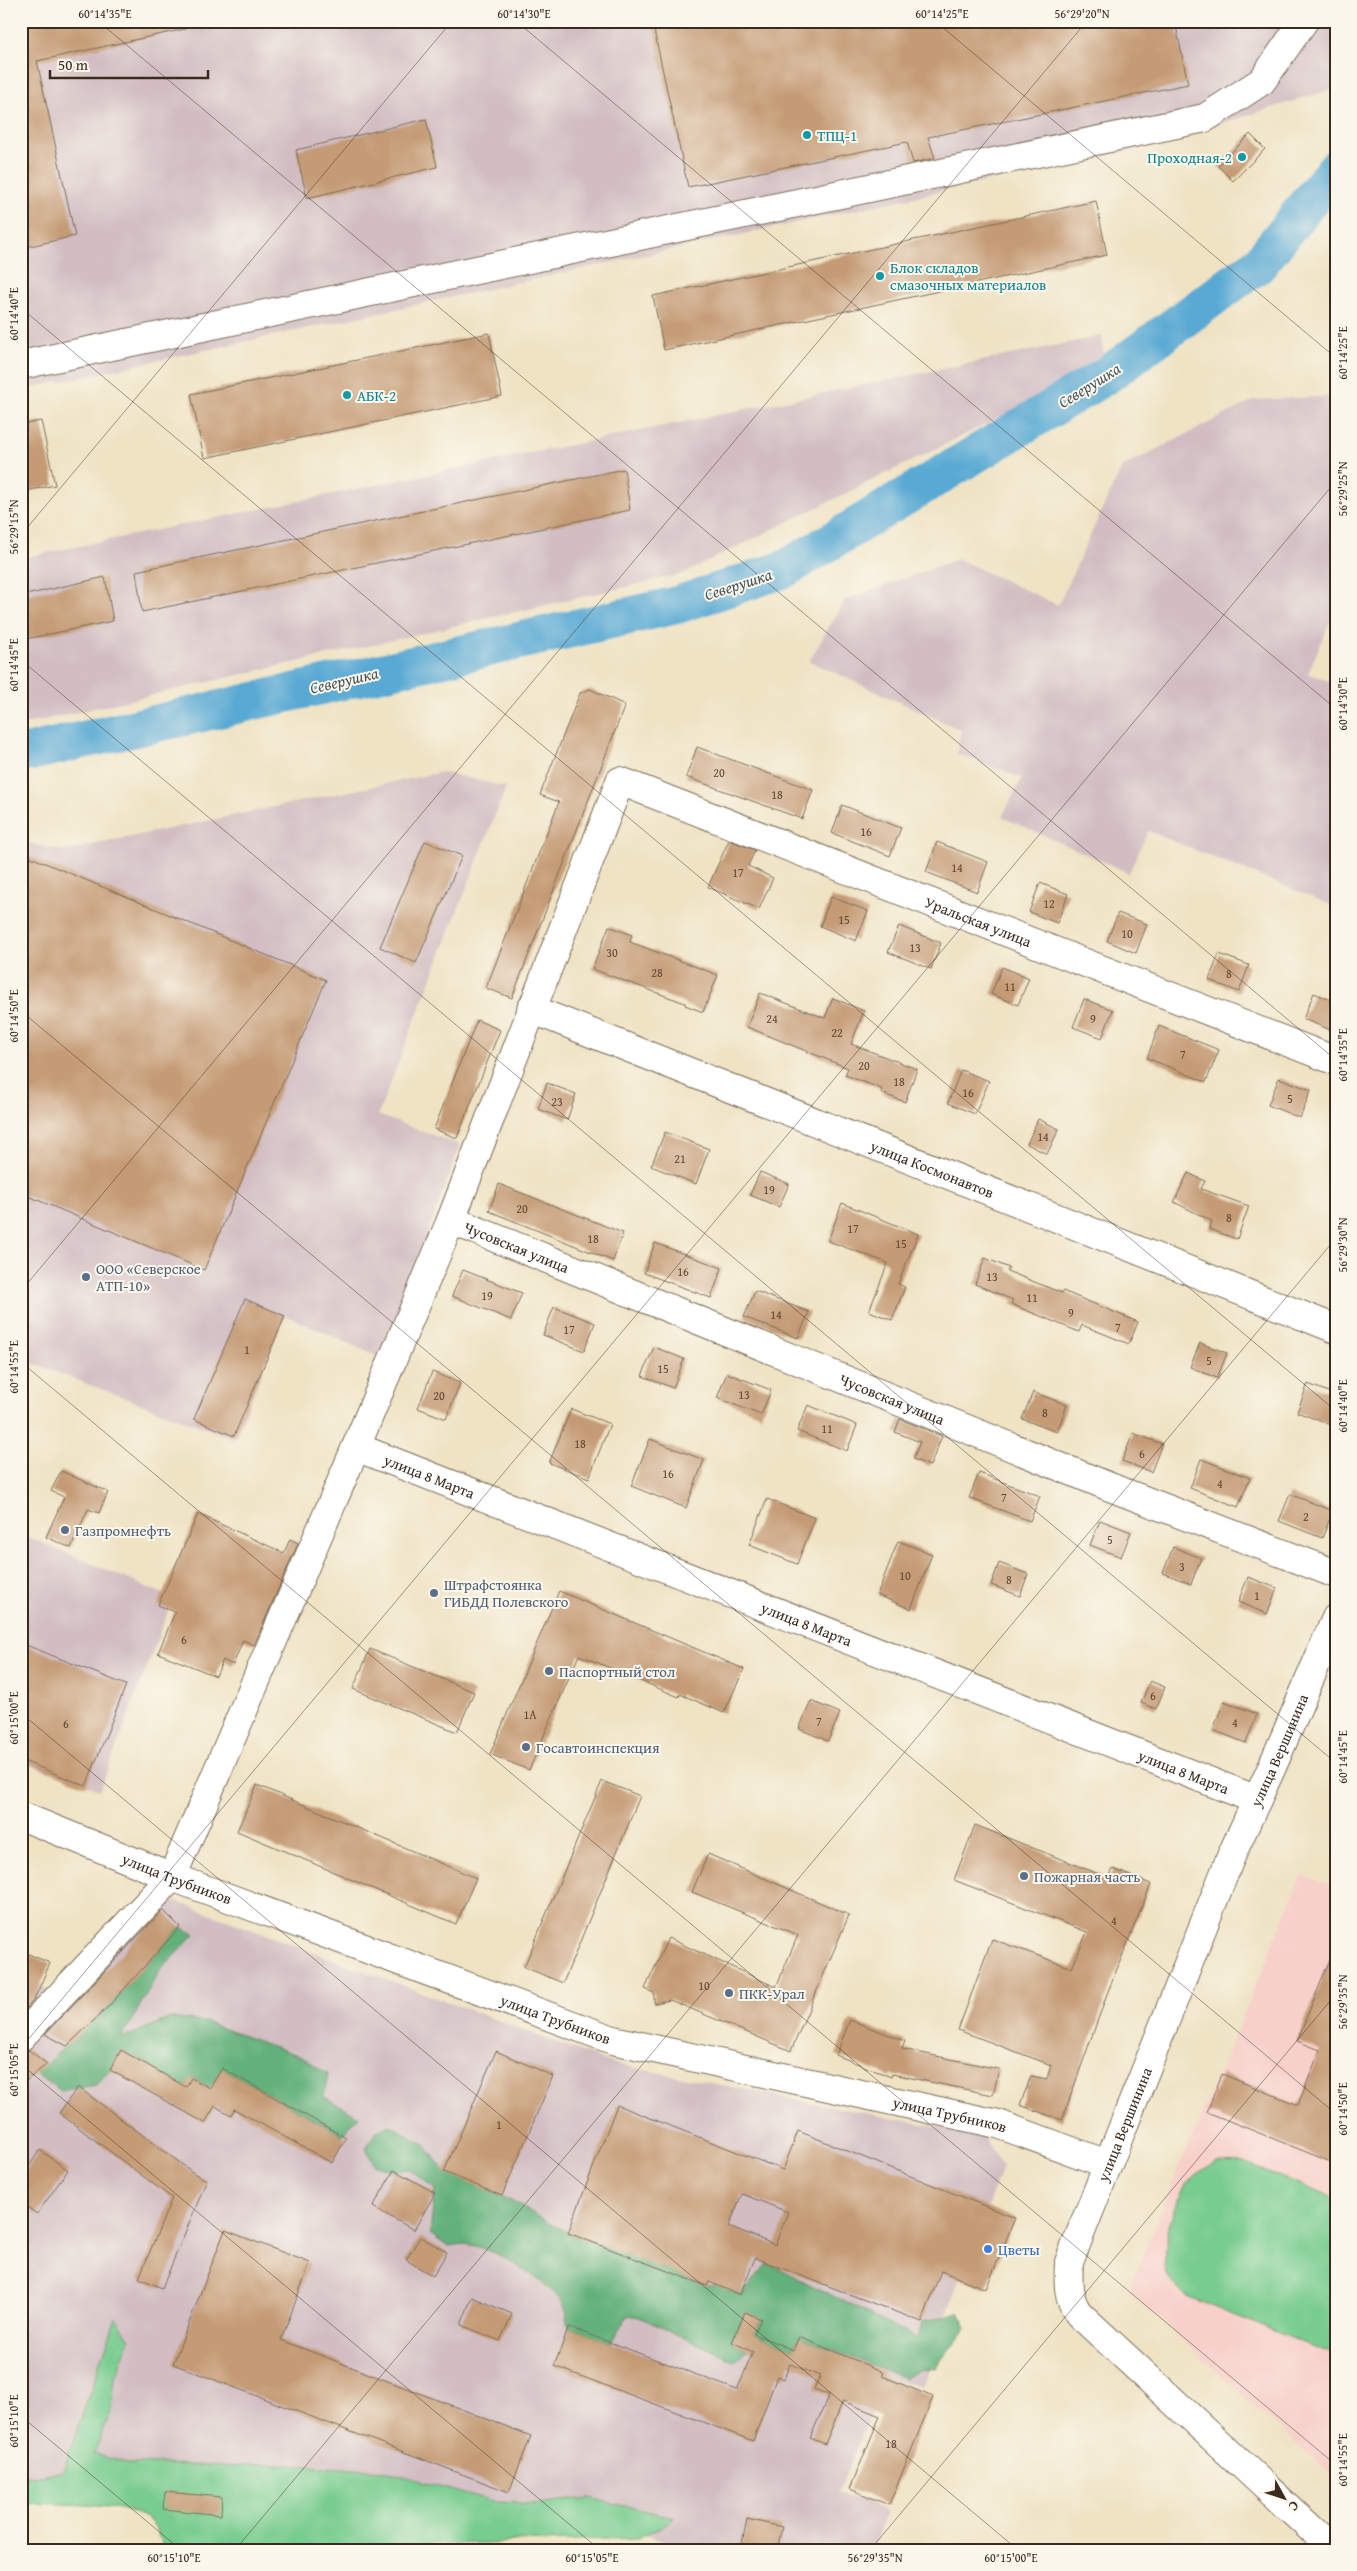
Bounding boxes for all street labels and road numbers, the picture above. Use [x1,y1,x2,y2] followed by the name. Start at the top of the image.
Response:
[922,891,1036,952] street label: Уральская улица
[867,1134,997,1203] street label: улица Космонавтов
[461,1216,573,1278] street label: Чусовская улица
[837,1368,949,1430] street label: Чусовская улица
[380,1448,479,1503] street label: улица 8 Марта
[757,1596,856,1651] street label: улица 8 Марта
[1244,1690,1313,1811] street label: улица Вершинина
[1134,1744,1233,1799] street label: улица 8 Марта
[118,1847,235,1909] street label: улица Трубников
[497,1989,614,2049] street label: улица Трубников
[1091,2063,1157,2185] street label: улица Вершинина
[890,2091,1010,2137] street label: улица Трубников

